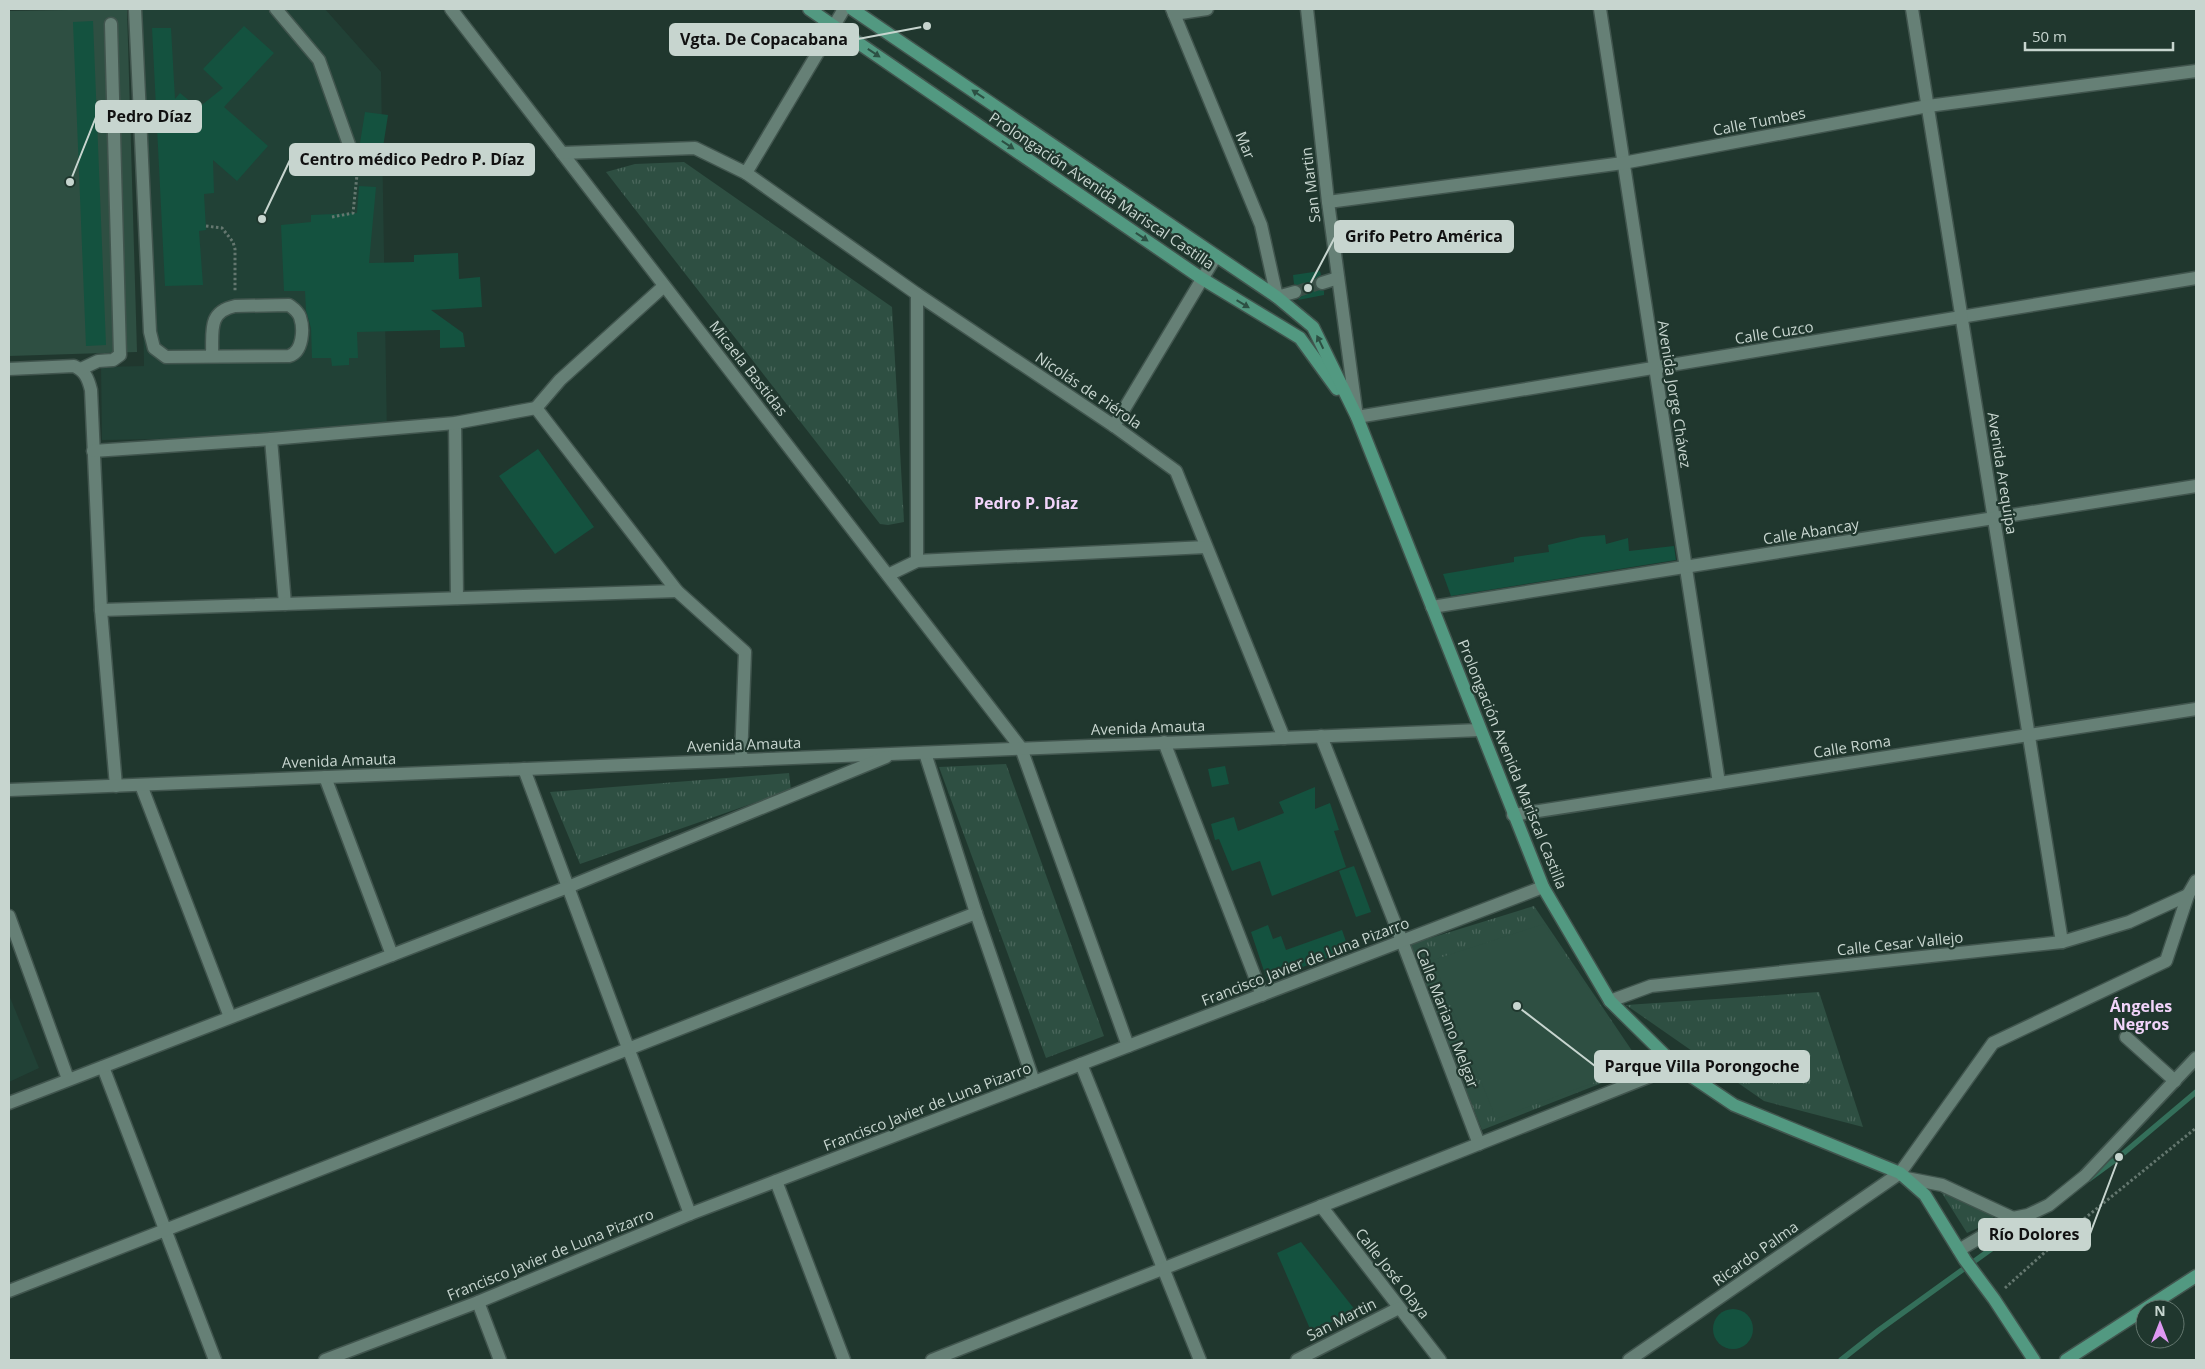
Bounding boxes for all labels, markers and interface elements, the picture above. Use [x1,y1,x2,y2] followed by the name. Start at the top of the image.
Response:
[2025,20,2172,52] scale bar
[670,24,858,55] callout: Vgta. De Copacabana
[2032,26,2067,46] text: 50 m
[680,28,848,50] text: Vgta. De Copacabana
[867,49,881,58] one-way arrow
[971,89,985,99] one-way arrow
[96,101,201,132] callout: Pedro Díaz
[1711,102,1807,140] street label: Calle Tumbes
[106,105,192,127] text: Pedro Díaz
[985,107,1219,273] street label: Prolongación Avenida Mariscal Castilla
[1231,128,1261,162] street label: Mar
[1001,140,1015,150] one-way arrow
[290,144,534,175] callout: Centro médico Pedro P. Díaz
[1295,146,1325,224] street label: San Martin
[300,148,525,170] text: Centro médico Pedro P. Díaz
[1335,221,1513,252] callout: Grifo Petro América
[1345,225,1503,247] text: Grifo Petro América
[1135,232,1149,242] one-way arrow
[1237,299,1250,308] one-way arrow
[705,316,793,420] street label: Micaela Bastidas
[1733,316,1815,348] street label: Calle Cuzco
[1653,319,1697,469] street label: Avenida Jorge Chávez
[1316,335,1324,349] one-way arrow
[1032,347,1146,433] street label: Nicolás de Piérola
[1983,410,2023,536] street label: Avenida Arequipa
[974,492,1078,514] district label: Pedro P. Díaz
[1762,513,1861,548] street label: Calle Abancay
[1454,636,1572,892] street label: Prolongación Avenida Mariscal Castilla
[1090,715,1206,739] street label: Avenida Amauta
[1812,730,1892,762] street label: Calle Roma
[686,732,802,756] street label: Avenida Amauta
[281,748,397,772] street label: Avenida Amauta
[1198,912,1412,1010] street label: Francisco Javier de Luna Pizarro
[1836,926,1964,960] street label: Calle Cesar Vallejo
[1412,945,1484,1091] street label: Calle Mariano Melgar
[2110,995,2172,1035] district label: Ángeles Negros
[1595,1051,1809,1082] callout: Parque Villa Porongoche
[1605,1055,1799,1077] text: Parque Villa Porongoche
[820,1057,1034,1155] street label: Francisco Javier de Luna Pizarro
[444,1203,656,1305] street label: Francisco Javier de Luna Pizarro
[1708,1216,1802,1290] street label: Ricardo Palma
[1979,1219,2090,1250] callout: Río Dolores
[1989,1223,2079,1245] text: Río Dolores
[1351,1224,1435,1322] street label: Calle José Olaya
[1303,1293,1379,1345] street label: San Martin
[2135,1299,2185,1349] north arrow
[2154,1301,2166,1320] text: N

